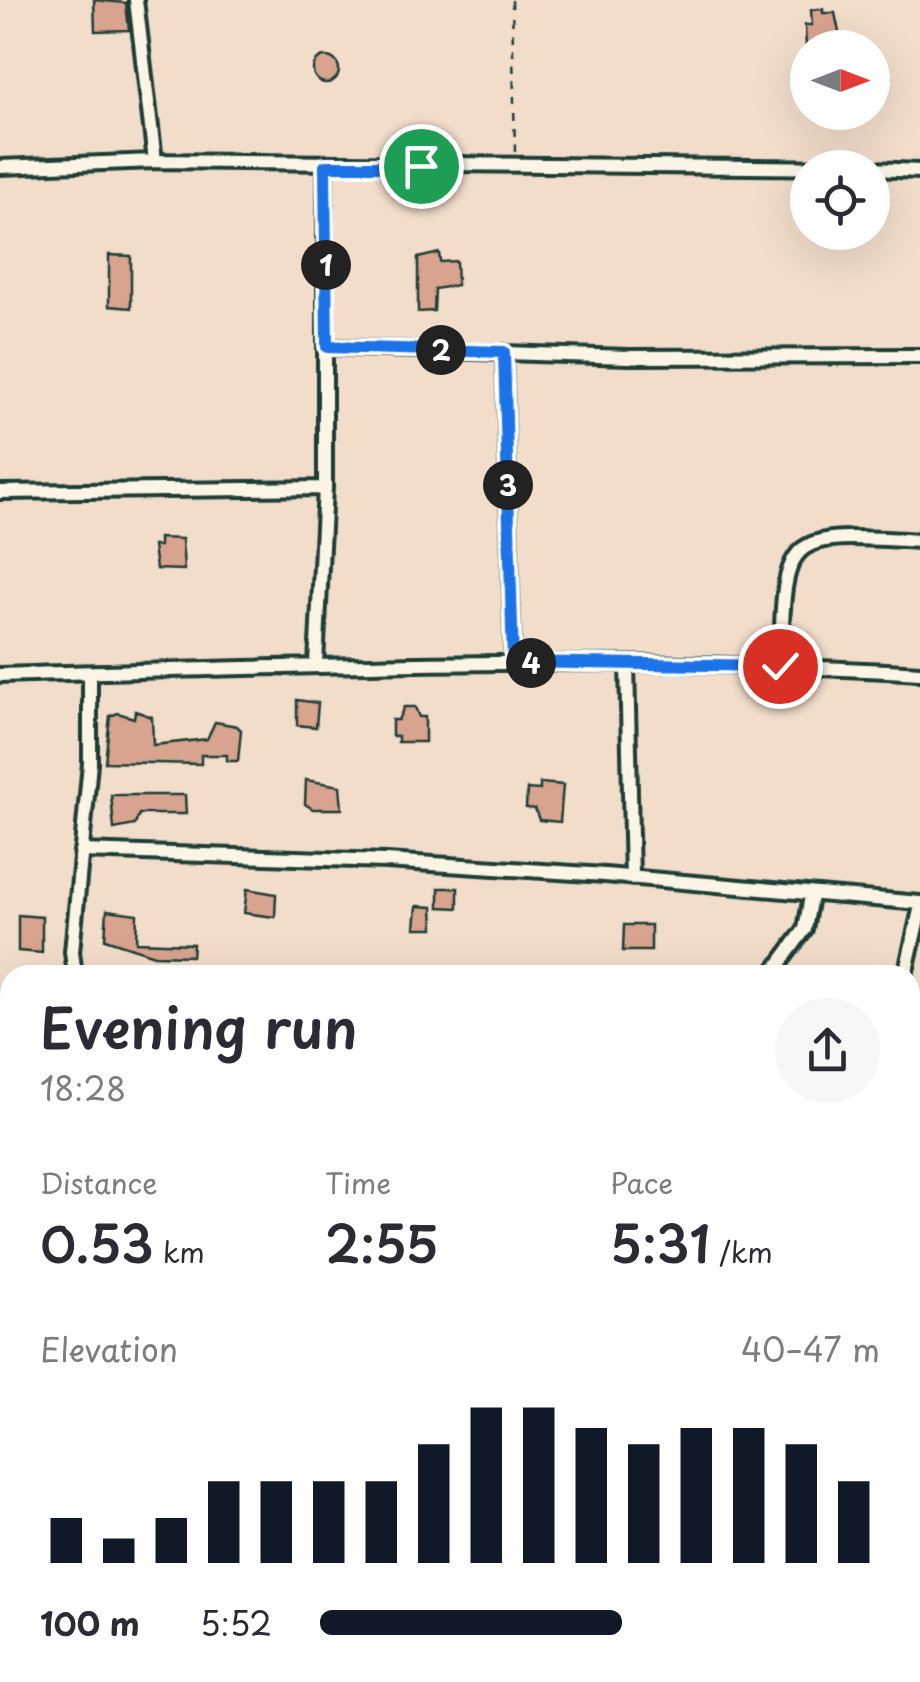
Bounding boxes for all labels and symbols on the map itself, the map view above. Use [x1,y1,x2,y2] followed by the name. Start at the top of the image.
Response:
[790,30,890,130] north arrow
[379,124,464,209] pin
[301,240,351,290] pin: 1
[416,325,466,375] pin: 2
[483,460,533,510] pin: 3
[738,624,823,709] pin
[506,638,556,688] pin: 4

